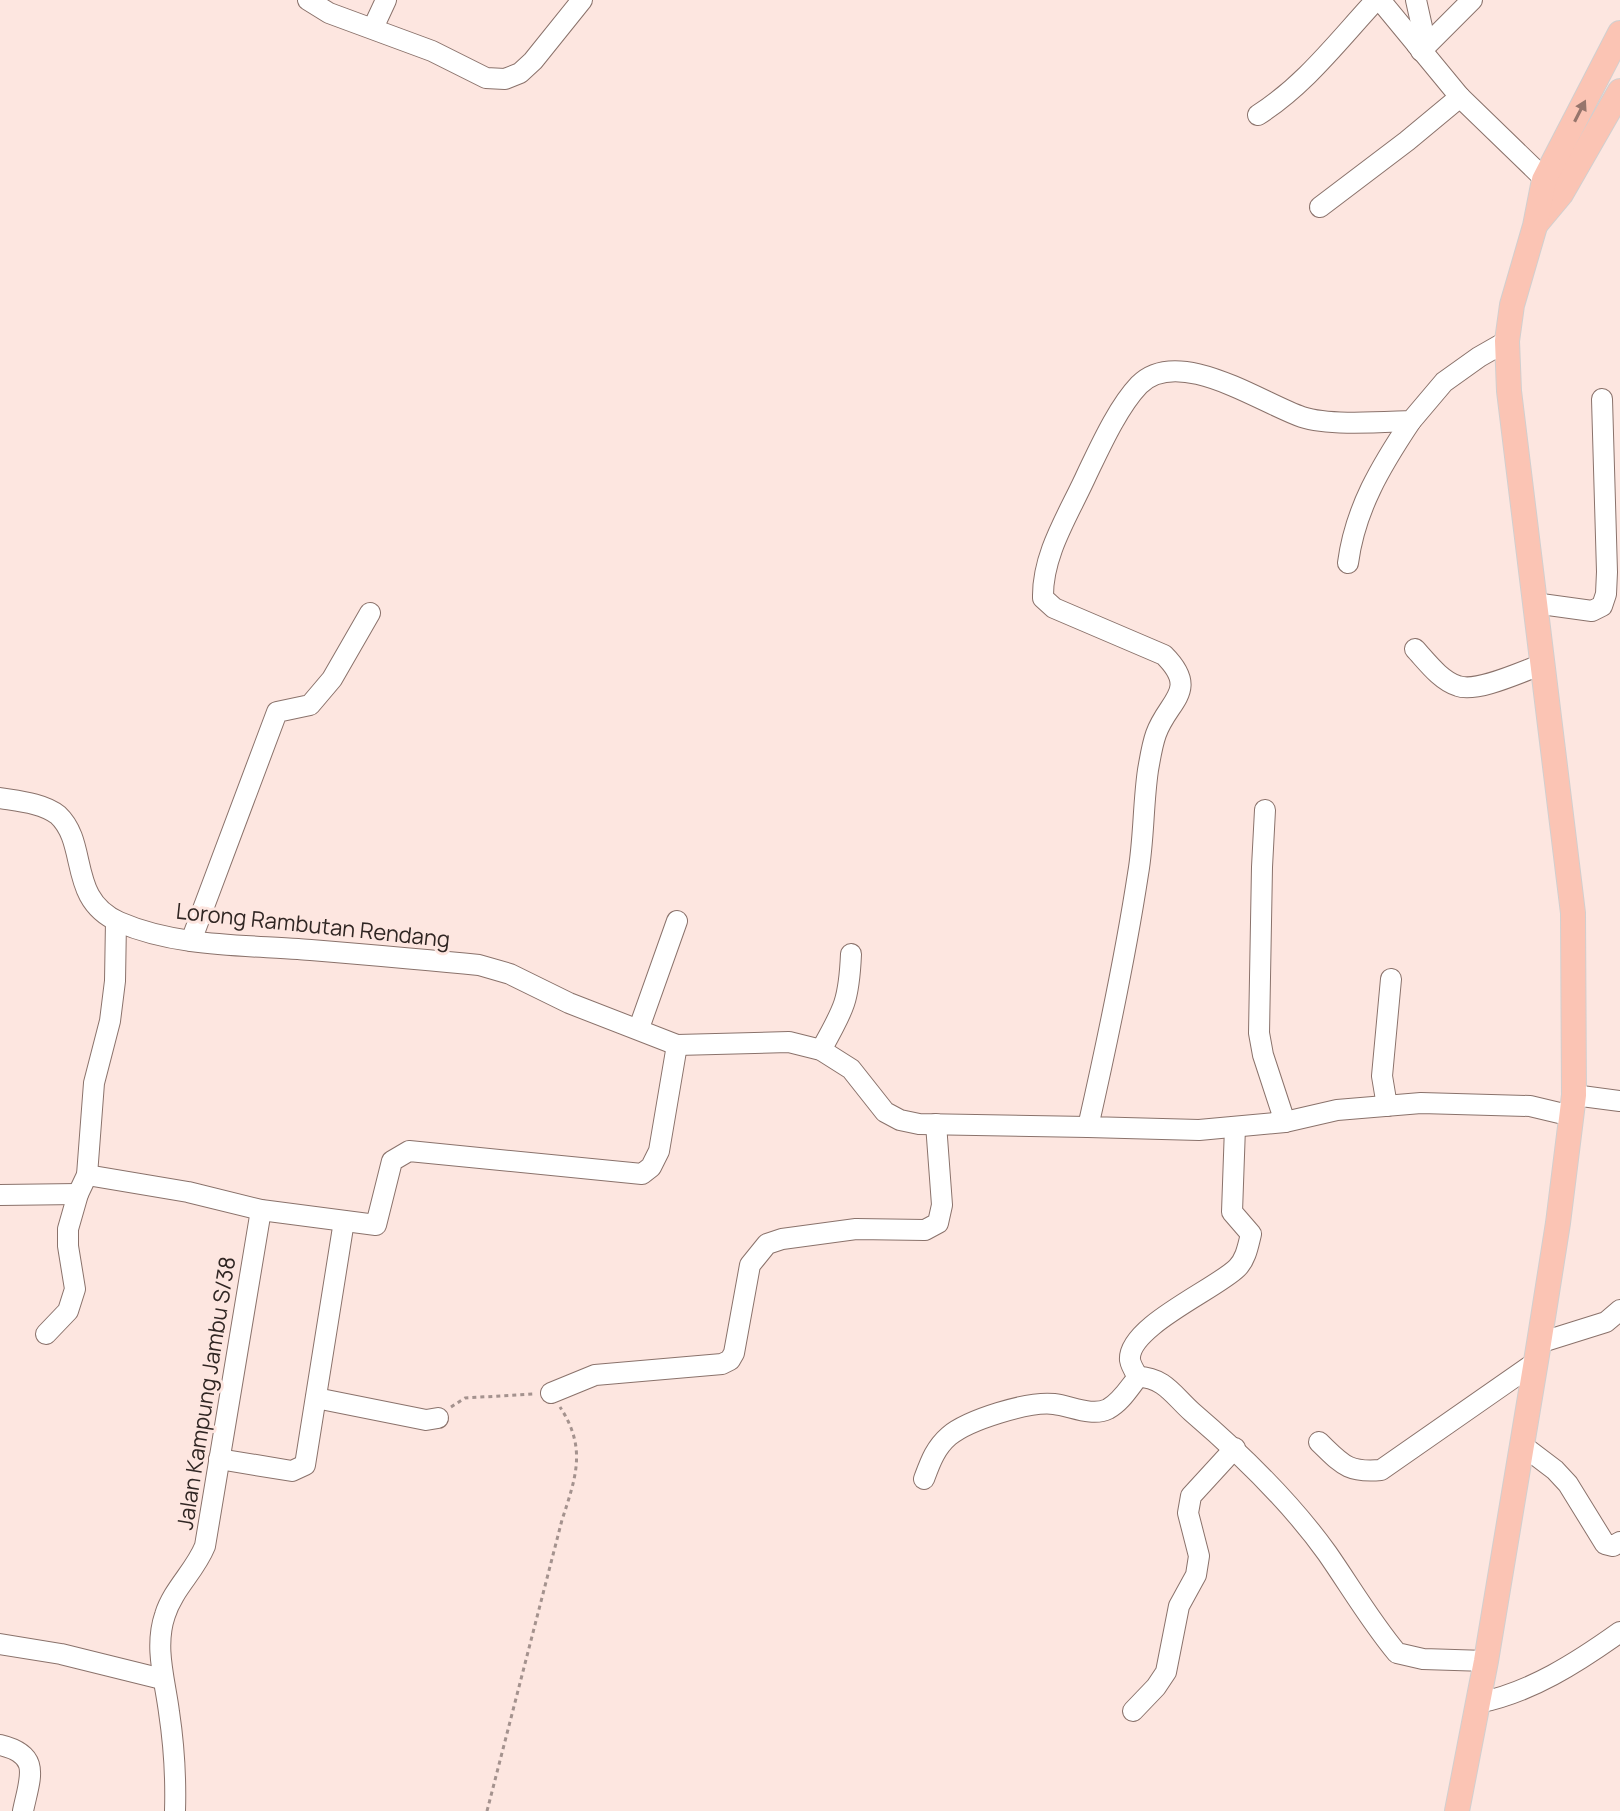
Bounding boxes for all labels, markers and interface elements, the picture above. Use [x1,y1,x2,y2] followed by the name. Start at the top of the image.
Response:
[1573,99,1586,122] one-way arrow
[174,896,452,954] street label: Lorong Rambutan Rendang
[170,1254,242,1532] street label: Jalan Kampung Jambu S/38

